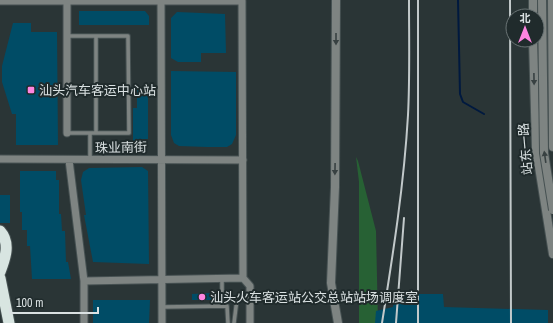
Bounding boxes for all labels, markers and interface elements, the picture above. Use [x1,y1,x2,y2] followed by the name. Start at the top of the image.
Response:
[505,8,545,48] north arrow
[520,11,531,25] text: 北
[333,33,339,46] one-way arrow
[531,73,537,86] one-way arrow
[39,82,156,99] place label: 汕头汽车客运中心站
[26,85,36,95] marker: 汕头汽车客运中心站
[515,122,536,176] street label: 站东一路
[95,139,147,156] street label: 珠业南街
[542,151,548,163] one-way arrow
[332,163,338,176] one-way arrow
[10,289,98,315] scale bar
[210,289,418,306] place label: 汕头火车客运站公交总站站场调度室
[197,292,207,302] marker: 汕头火车客运站公交总站站场调度室
[16,295,43,311] text: 100 m

